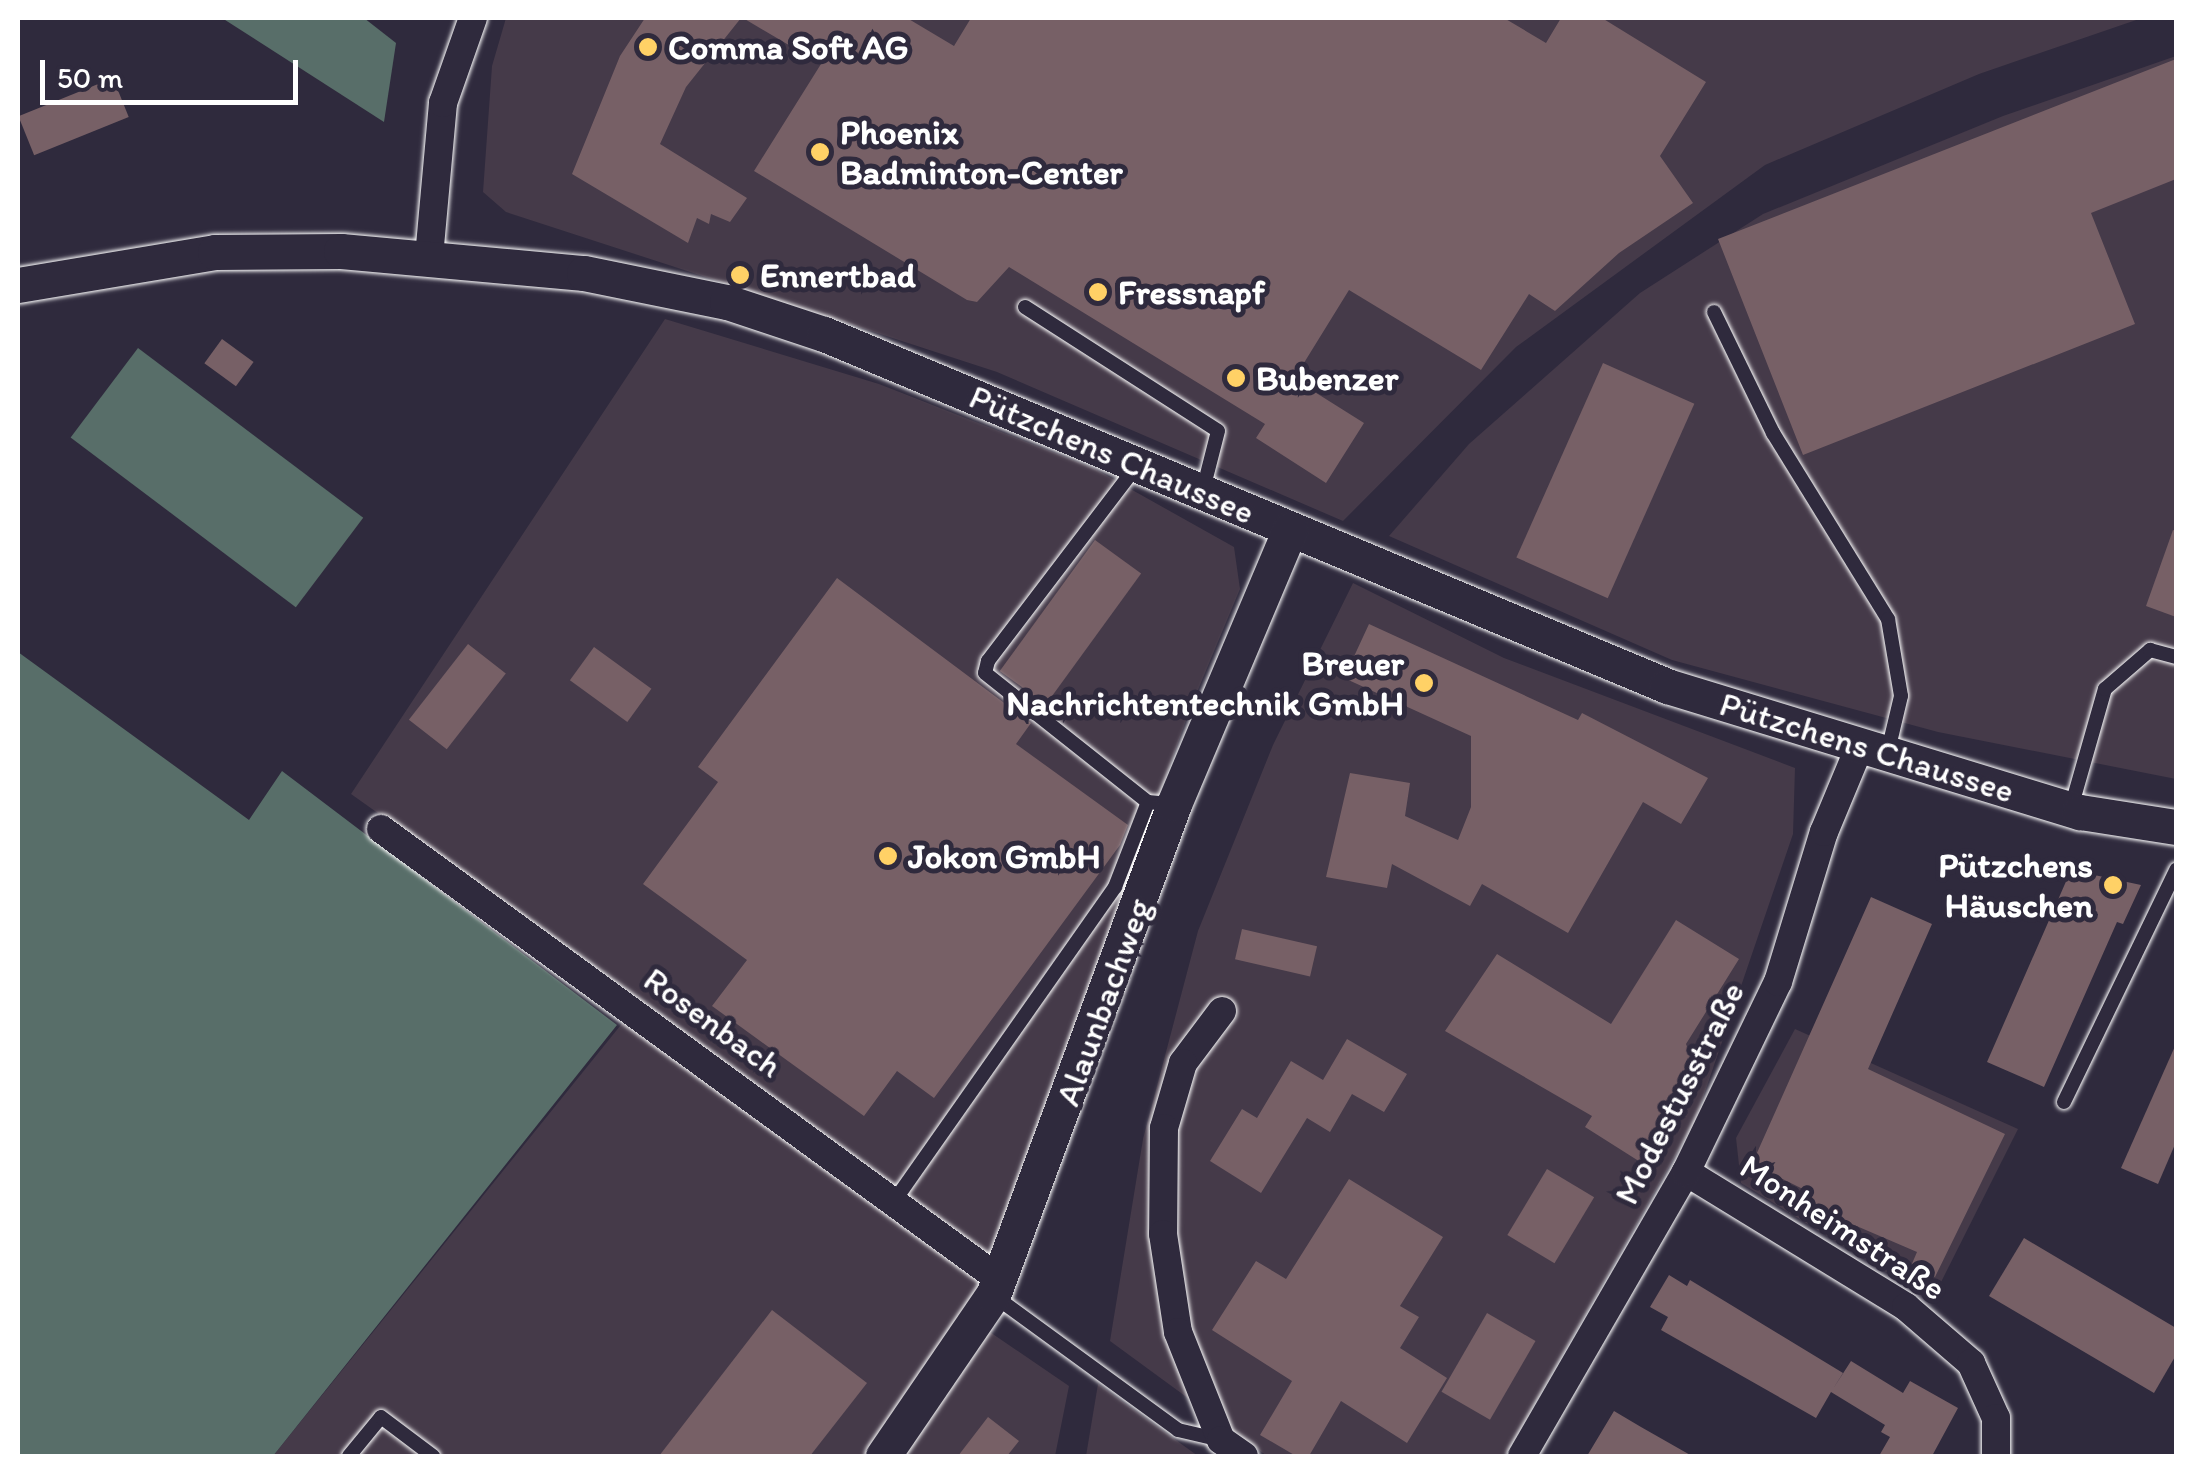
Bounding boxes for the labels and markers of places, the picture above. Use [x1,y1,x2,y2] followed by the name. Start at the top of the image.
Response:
[668,26,909,68] place label: Comma Soft AG
[637,36,659,58] marker: Comma Soft AG
[840,111,1123,193] place label: Phoenix Badminton-Center
[809,141,831,163] marker: Phoenix Badminton-Center
[760,254,916,296] place label: Ennertbad
[729,264,751,286] marker: Ennertbad
[1118,271,1265,313] place label: Fressnapf
[1087,281,1109,303] marker: Fressnapf
[1256,357,1398,399] place label: Bubenzer
[1225,367,1247,389] marker: Bubenzer
[1006,642,1404,724] place label: Breuer Nachrichtentechnik GmbH
[1413,672,1435,694] marker: Breuer Nachrichtentechnik GmbH
[908,835,1101,877] place label: Jokon GmbH
[1938,844,2093,926] place label: Pützchens Häuschen
[877,845,899,867] marker: Jokon GmbH
[2102,874,2124,896] marker: Pützchens Häuschen

